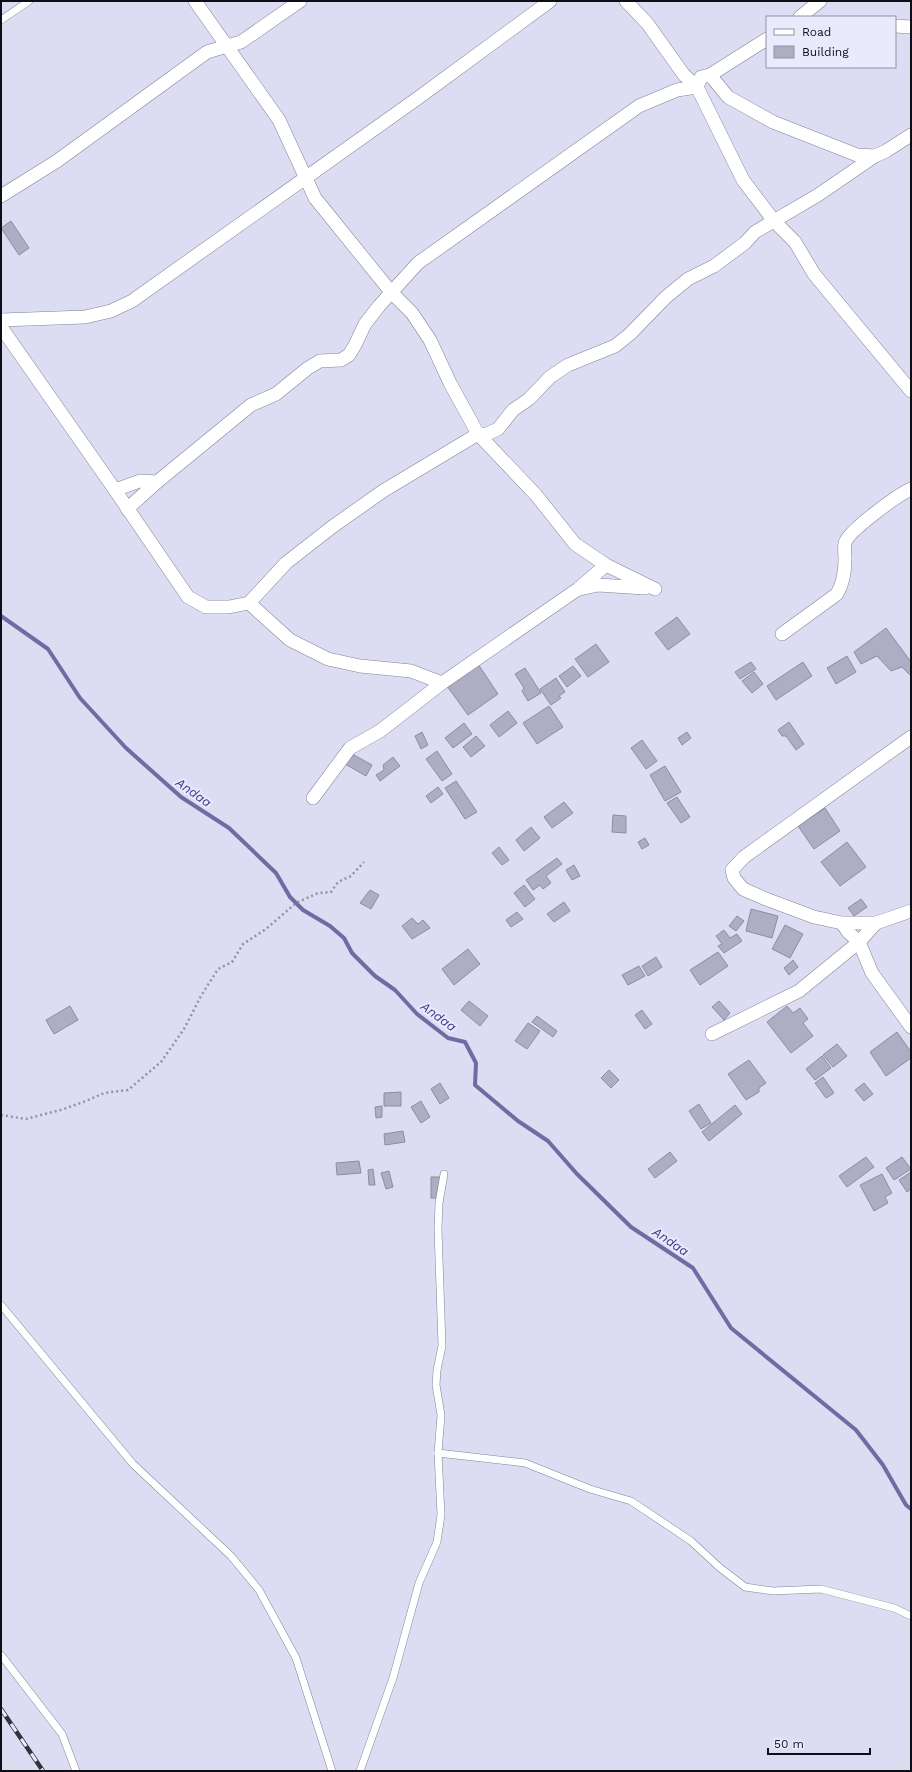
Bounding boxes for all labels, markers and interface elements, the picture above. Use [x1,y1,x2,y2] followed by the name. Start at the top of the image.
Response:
[766,16,896,68] legend
[802,25,831,39] text: Road
[802,45,849,59] text: Building
[172,774,214,810] water label: Andaa
[417,998,459,1034] water label: Andaa
[649,1223,692,1259] water label: Andaa
[768,1730,870,1756] scale bar
[774,1737,804,1751] text: 50 m

